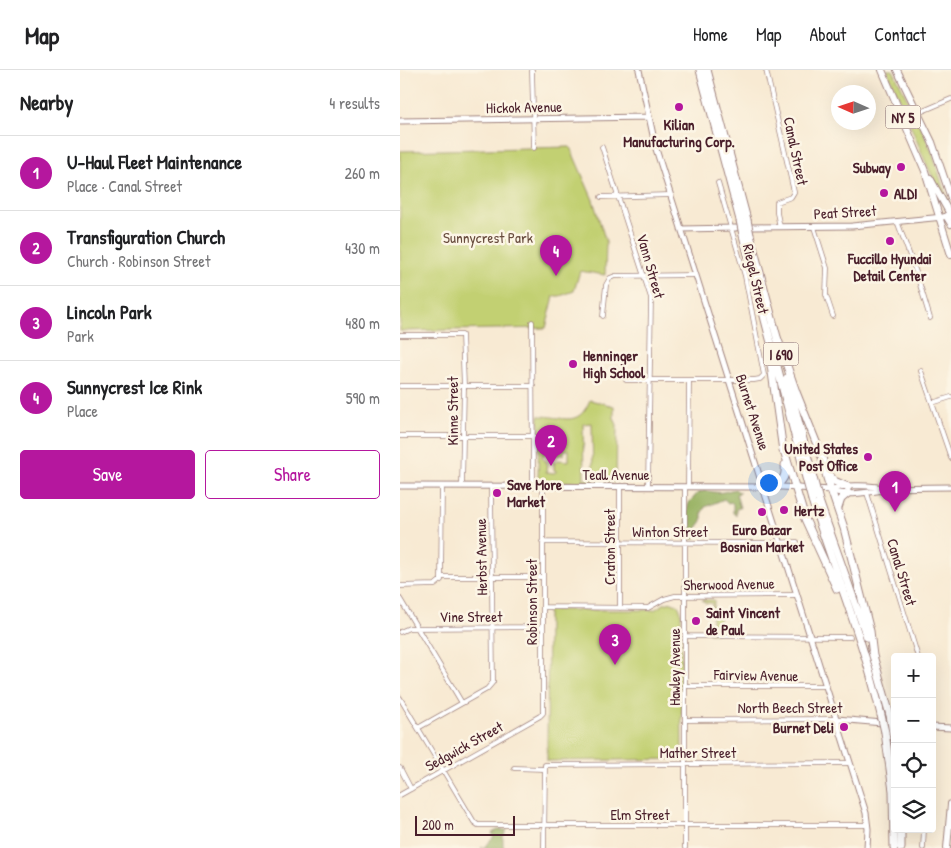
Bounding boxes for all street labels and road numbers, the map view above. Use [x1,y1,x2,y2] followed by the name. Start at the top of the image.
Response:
[486,96,562,118] street label: Hickok Avenue
[886,106,920,128] road number: NY 5
[779,115,814,188] street label: Canal Street
[813,200,878,224] street label: Peat Street
[632,231,670,302] street label: Vann Street
[738,242,774,317] street label: Riegel Street
[764,342,798,366] road number: I 690
[731,371,775,453] street label: Burnet Avenue
[442,376,463,446] street label: Kinne Street
[583,464,649,485] street label: Teall Avenue
[599,508,620,585] street label: Craton Street
[470,518,492,596] street label: Herbst Avenue
[632,521,709,542] street label: Winton Street
[882,536,922,609] street label: Canal Street
[521,558,542,645] street label: Robinson Street
[683,573,775,595] street label: Sherwood Avenue
[440,606,503,627] street label: Vine Street
[664,628,685,706] street label: Hawley Avenue
[713,664,798,686] street label: Fairview Avenue
[738,697,843,718] street label: North Beech Street
[421,716,507,776] street label: Sedgwick Street
[660,742,737,763] street label: Mather Street
[610,804,670,825] street label: Elm Street

